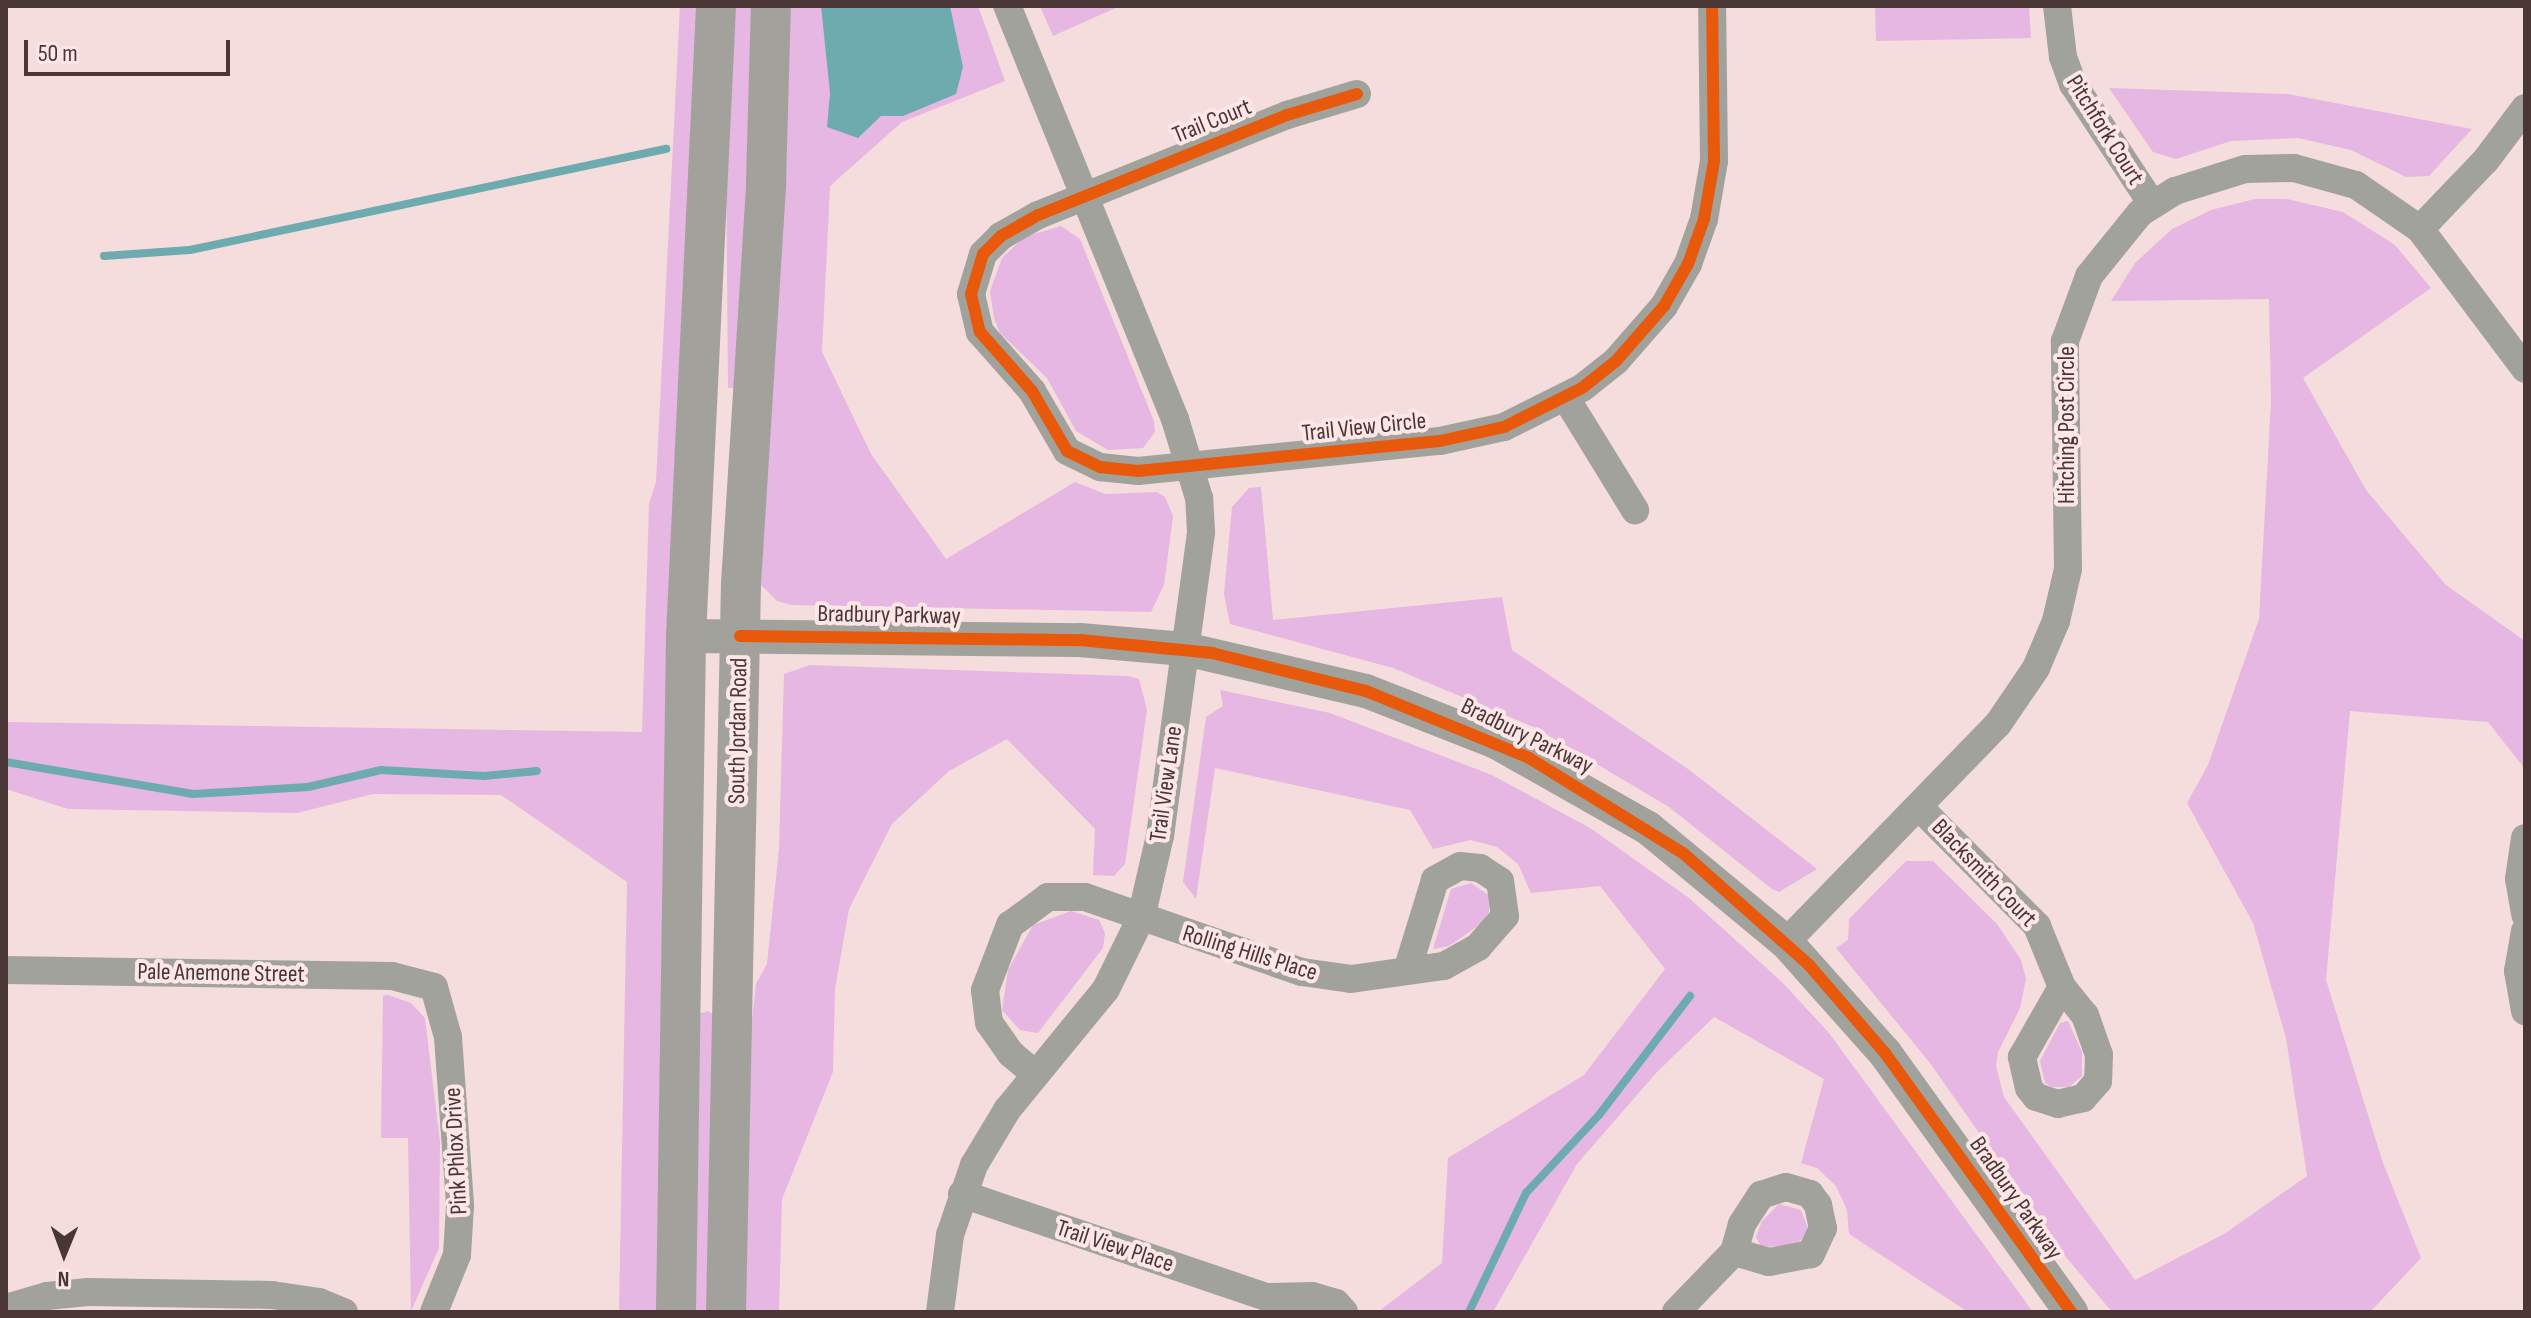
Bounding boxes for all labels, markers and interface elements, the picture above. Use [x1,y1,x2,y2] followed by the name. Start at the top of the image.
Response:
[28,24,234,74] scale bar
[38,39,78,68] text: 50 m
[2060,70,2150,190] street label: Pitchfork Court
[1168,92,1256,150] street label: Trail Court
[2053,346,2081,504] street label: Hitching Post Circle
[1300,406,1428,448] street label: Trail View Circle
[817,599,961,631] street label: Bradbury Parkway
[722,658,754,804] street label: South Jordan Road
[1456,692,1598,780] street label: Bradbury Parkway
[1144,724,1188,844] street label: Trail View Lane
[1925,813,2043,933] street label: Blacksmith Court
[1179,919,1321,987] street label: Rolling Hills Place
[137,957,305,989] street label: Pale Anemone Street
[438,1087,474,1215] street label: Pink Phlox Drive
[1963,1131,2069,1265] street label: Bradbury Parkway
[24,1214,104,1294] north arrow
[1053,1214,1177,1278] street label: Trail View Place
[57,1265,70,1292] text: N

